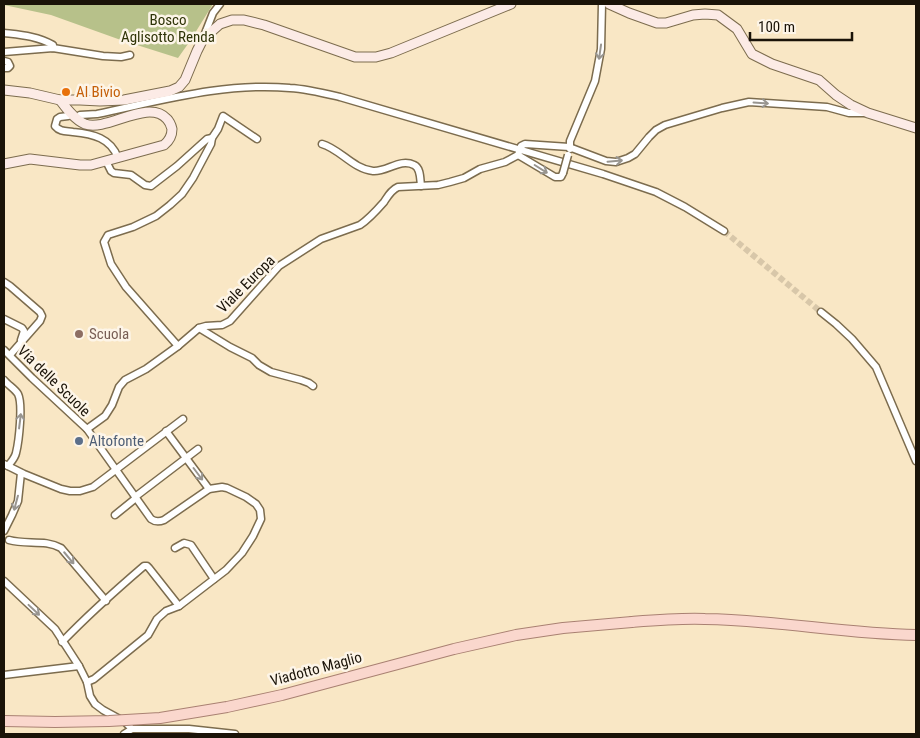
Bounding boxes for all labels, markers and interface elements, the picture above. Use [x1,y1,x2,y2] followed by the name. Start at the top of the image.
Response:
[750,10,852,42] scale bar
[121,11,215,46] park label: Bosco Aglisotto Renda
[758,18,795,36] text: 100 m
[595,44,605,60] one-way arrow
[76,83,121,101] place label: Al Bivio
[60,86,72,98] marker: Al Bivio
[752,98,768,108] one-way arrow
[607,156,623,165] one-way arrow
[533,165,547,175] one-way arrow
[213,251,279,317] street label: Viale Europa
[89,325,129,343] place label: Scuola
[73,328,85,340] marker: Scuola
[14,342,94,420] street label: Via delle Scuole
[15,414,25,430] one-way arrow
[89,432,144,450] place label: Altofonte
[73,435,85,447] marker: Altofonte
[193,467,203,481] one-way arrow
[11,494,20,510] one-way arrow
[63,551,75,564] one-way arrow
[28,604,41,616] one-way arrow
[268,648,364,690] street label: Viadotto Maglio

